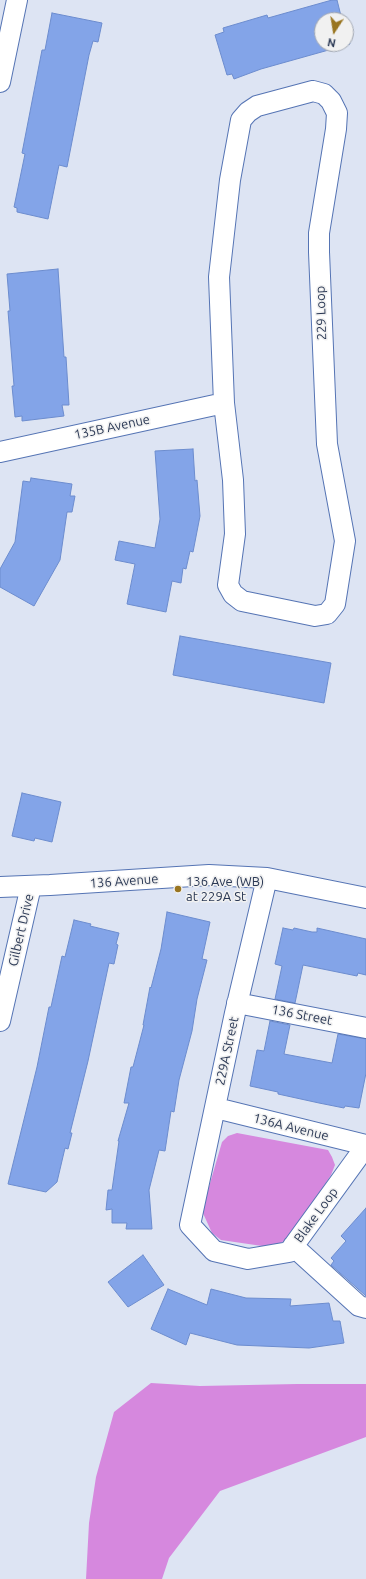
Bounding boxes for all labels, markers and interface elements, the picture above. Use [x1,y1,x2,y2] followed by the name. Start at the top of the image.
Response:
[314,12,354,52] north arrow
[326,36,337,49] text: N
[312,286,330,340] street label: 229 Loop
[73,411,151,443] street label: 135B Avenue
[89,871,159,891] street label: 136 Avenue
[186,874,264,905] place label: 136 Ave (WB) at 229A St
[173,884,183,894] marker: 136 Ave (WB) at 229A St
[5,892,37,968] street label: Gilbert Drive
[270,1001,334,1029] street label: 136 Street
[212,1015,242,1087] street label: 229A Street
[252,1110,330,1144] street label: 136A Avenue
[291,1184,341,1246] street label: Blake Loop

